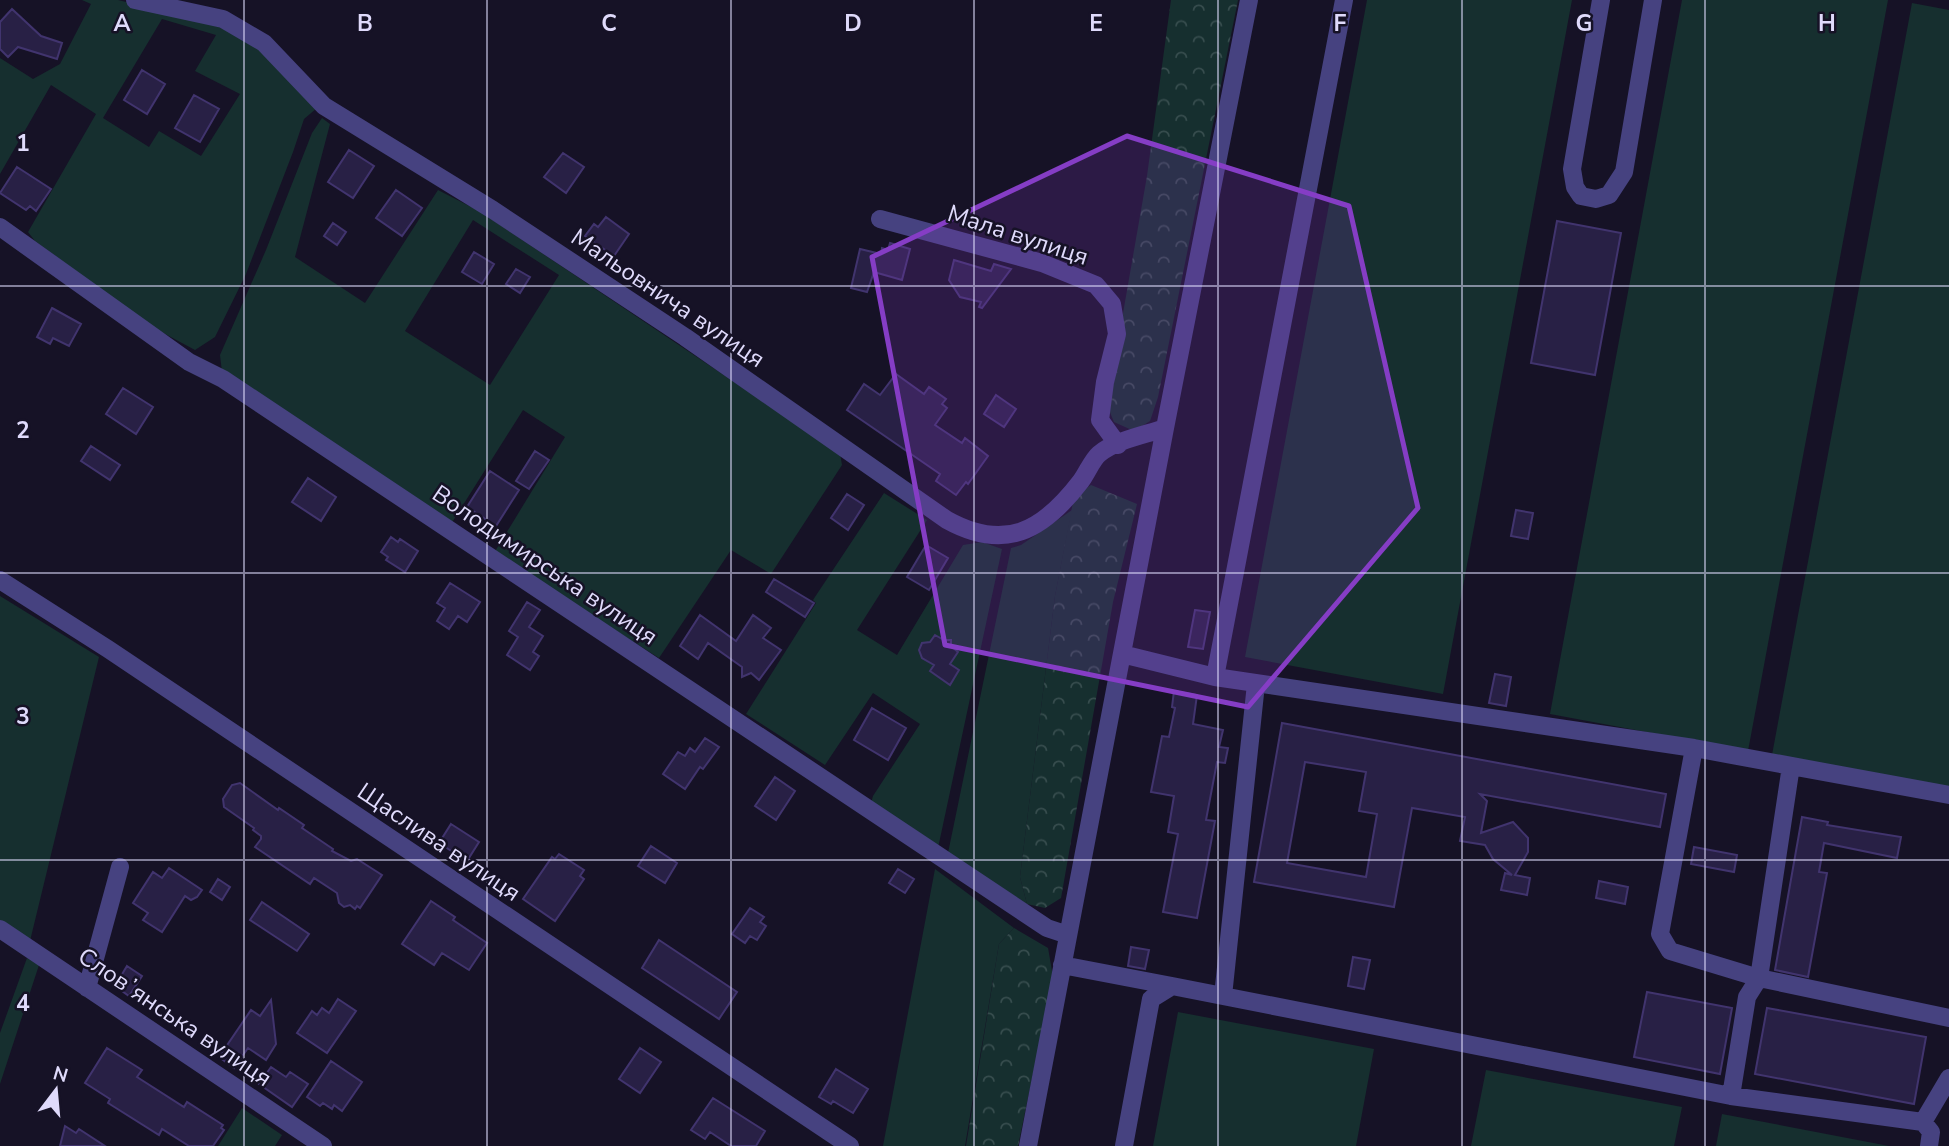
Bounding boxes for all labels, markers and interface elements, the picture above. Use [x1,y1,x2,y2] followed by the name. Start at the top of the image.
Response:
[113,8,131,39] text: A
[357,8,373,39] text: B
[601,8,617,39] text: C
[844,8,862,39] text: D
[1089,8,1103,39] text: E
[1334,8,1347,39] text: F
[1576,8,1592,39] text: G
[1818,8,1836,39] text: H
[16,128,30,159] text: 1
[943,197,1093,273] street label: Мала вулиця
[565,221,771,375] street label: Мальовнича вулиця
[16,415,30,446] text: 2
[426,478,664,652] street label: Володимирська вулиця
[16,701,30,732] text: 3
[351,775,527,909] street label: Щаслива вулиця
[72,940,278,1094] street label: Словʼянська вулиця
[16,988,30,1019] text: 4
[21,1055,91,1125] north arrow
[50,1060,71,1089] text: N

